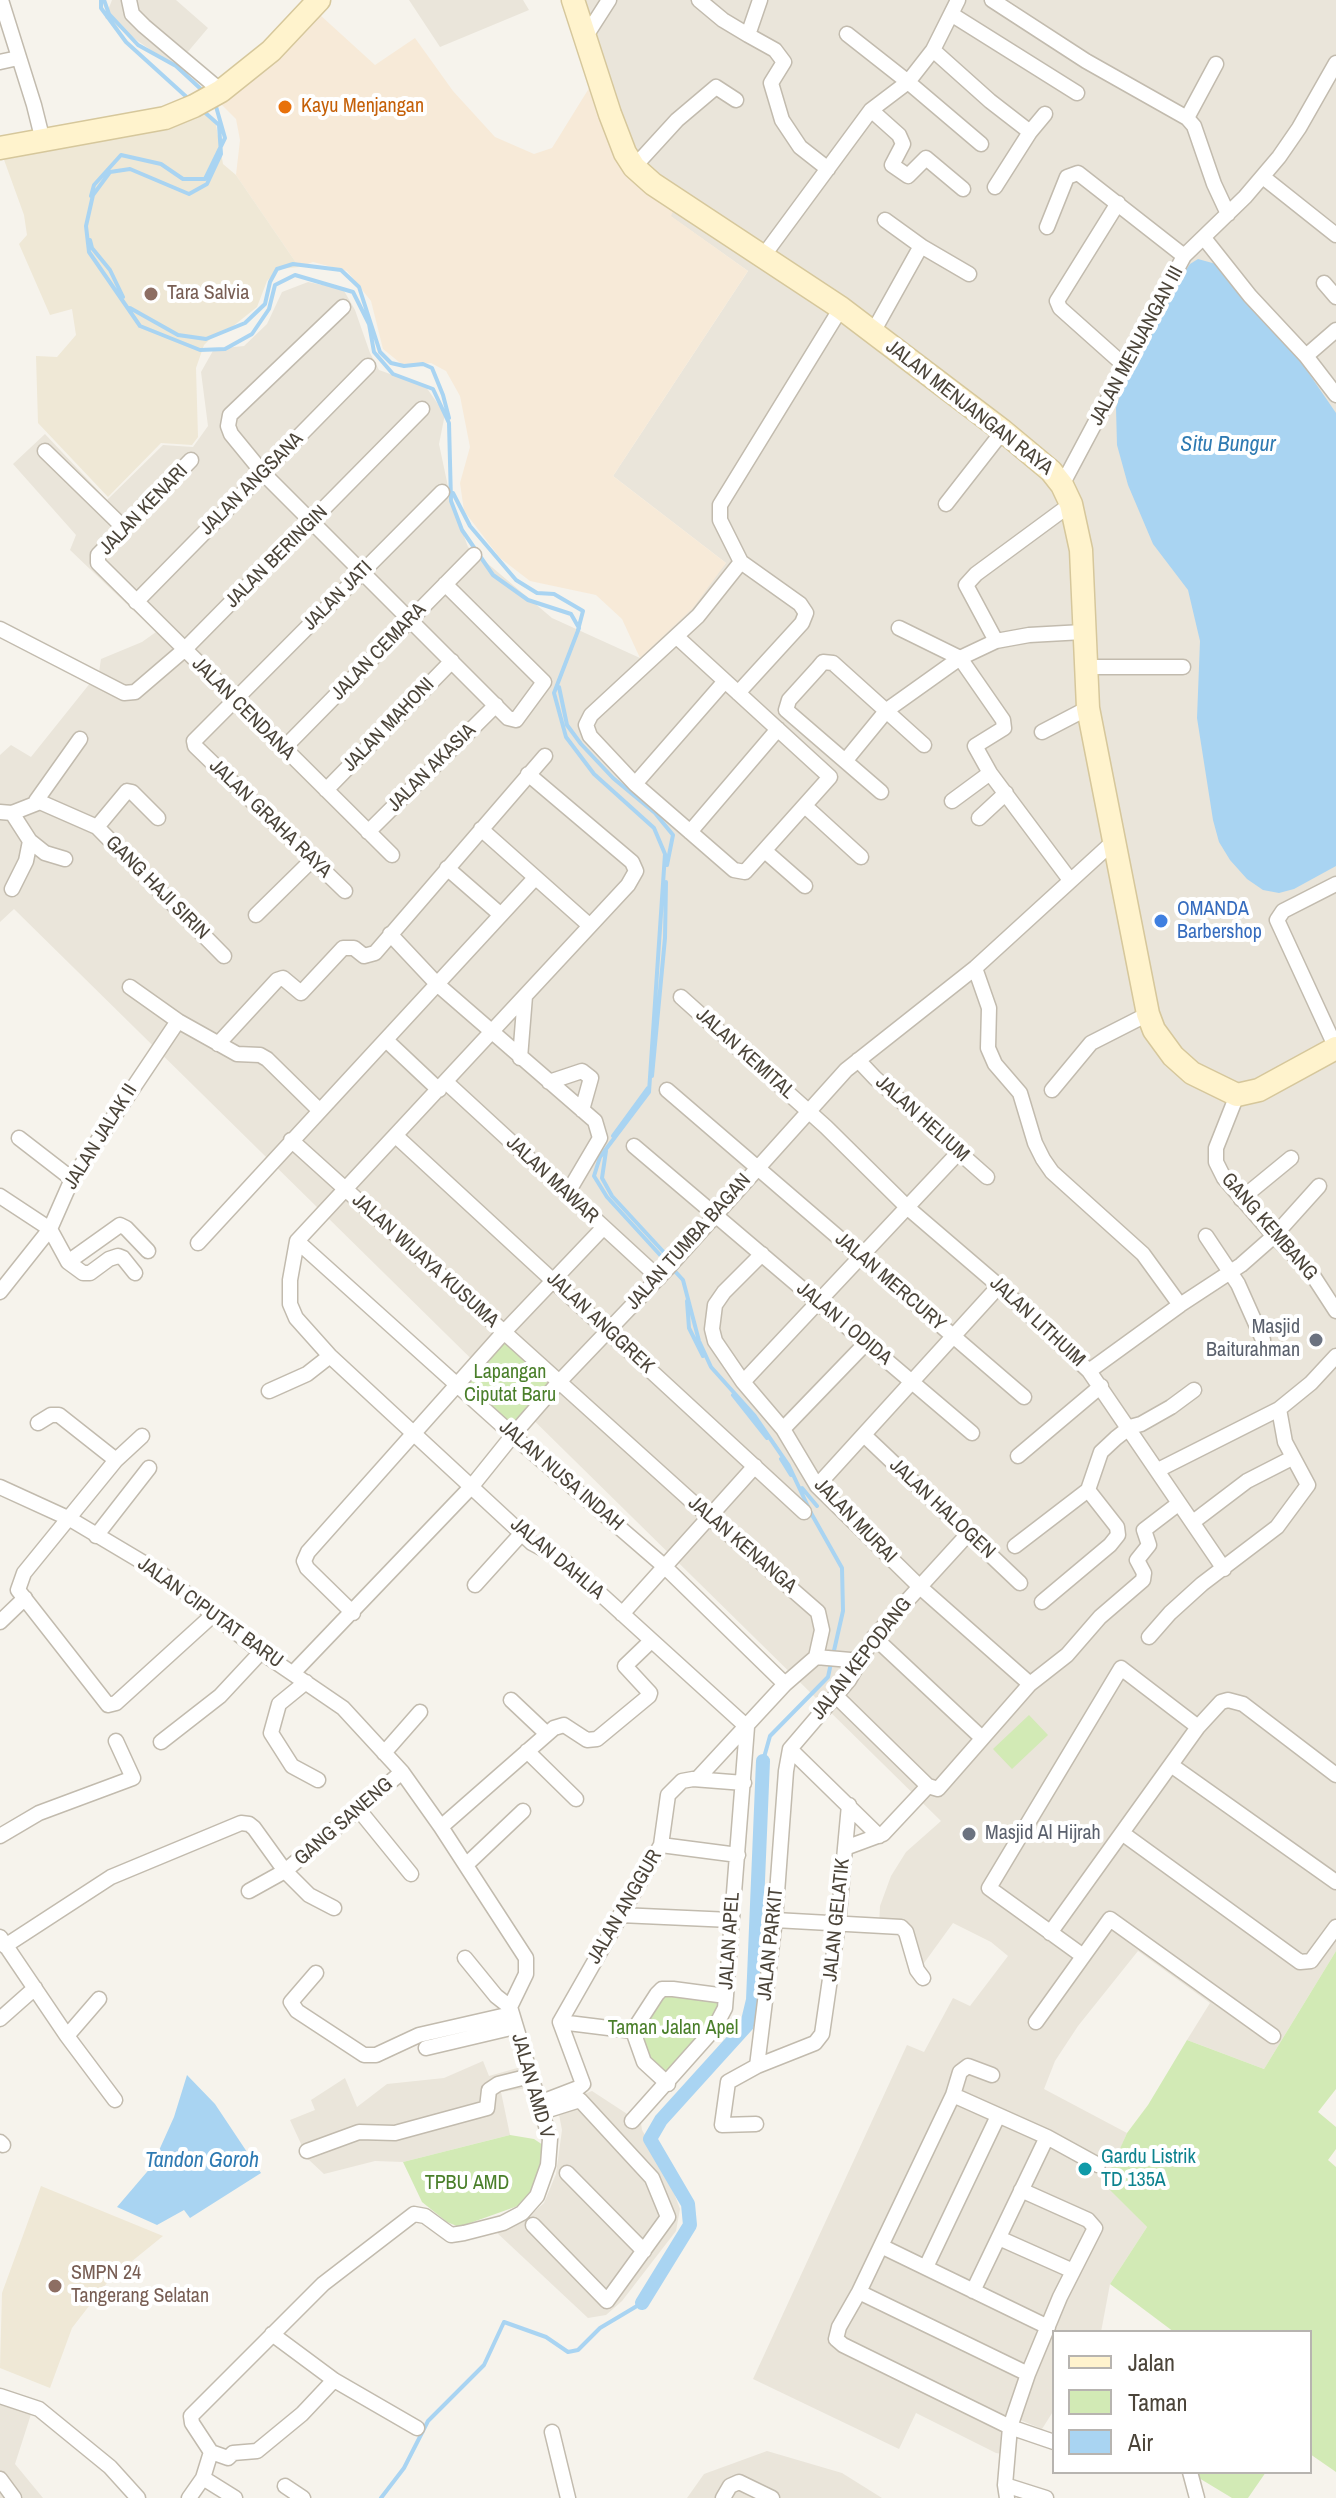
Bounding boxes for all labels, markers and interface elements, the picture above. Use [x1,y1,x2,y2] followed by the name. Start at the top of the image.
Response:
[301,95,424,119] place label: Kayu Menjangan
[276,98,294,116] marker: Kayu Menjangan
[1085,262,1189,430] street label: JALAN MENJANGAN III
[167,282,249,306] place label: Tara Salvia
[142,285,160,303] marker: Tara Salvia
[881,335,1057,481] street label: JALAN MENJANGAN RAYA
[196,428,308,540] street label: JALAN ANGSANA
[1180,432,1276,458] water label: Situ Bungur
[95,460,193,560] street label: JALAN KENARI
[221,501,333,613] street label: JALAN BERINGIN
[298,556,378,636] street label: JALAN JATI
[327,598,431,706] street label: JALAN CEMARA
[187,653,299,765] street label: JALAN CENDANA
[338,673,440,777] street label: JALAN MAHONI
[383,719,481,817] street label: JALAN AKASIA
[204,755,336,883] street label: JALAN GRAHA RAYA
[100,831,214,945] street label: GANG HAJI SIRIN
[1177,898,1262,945] place label: OMANDA Barbershop
[1152,912,1170,930] marker: OMANDA Barbershop
[691,1003,799,1105] street label: JALAN KEMITAL
[870,1071,974,1167] street label: JALAN HELIUM
[59,1080,143,1194] street label: JALAN JALAK II
[501,1131,603,1229] street label: JALAN MAWAR
[1216,1168,1322,1286] street label: GANG KEMBANG
[622,1169,756,1315] street label: JALAN TUMBA BAGAN
[347,1189,503,1333] street label: JALAN WIJAYA KUSUMA
[830,1228,950,1336] street label: JALAN MERCURY
[541,1267,659,1379] street label: JALAN ANGGREK
[984,1272,1090,1372] street label: JALAN LITHUIM
[792,1277,896,1371] street label: JALAN I ODIDA
[1206,1316,1300,1363] place label: Masjid Baiturahman
[1307,1331,1325,1349] marker: Masjid Baiturahman
[464,1361,556,1408] park label: Lapangan Ciputat Baru
[494,1416,628,1536] street label: JALAN NUSA INDAH
[884,1454,1000,1564] street label: JALAN HALOGEN
[809,1474,901,1568] street label: JALAN MURAI
[683,1491,801,1599] street label: JALAN KENANGA
[505,1513,609,1605] street label: JALAN DAHLIA
[133,1552,287,1674] street label: JALAN CIPUTAT BARU
[807,1593,917,1725] street label: JALAN KEPODANG
[290,1773,398,1871] street label: GANG SANENG
[985,1822,1101,1846] place label: Masjid Al Hijrah
[960,1825,978,1843] marker: Masjid Al Hijrah
[583,1846,667,1968] street label: JALAN ANGGUR
[819,1857,855,1983] street label: JALAN GELATIK
[753,1886,789,2002] street label: JALAN PARKIT
[715,1892,745,1990] street label: JALAN APEL
[608,2017,738,2041] park label: Taman Jalan Apel
[506,2031,558,2141] street label: JALAN AMD V
[1101,2146,1196,2193] place label: Gardu Listrik TD 135A
[145,2148,259,2174] water label: Tandon Goroh
[1076,2160,1094,2178] marker: Gardu Listrik TD 135A
[425,2172,509,2196] park label: TPBU AMD
[71,2262,209,2309] place label: SMPN 24 Tangerang Selatan
[46,2277,64,2295] marker: SMPN 24 Tangerang Selatan
[1052,2330,1312,2474] legend
[1128,2346,1175,2378] text: Jalan
[1128,2386,1187,2418] text: Taman
[1128,2426,1153,2458] text: Air

